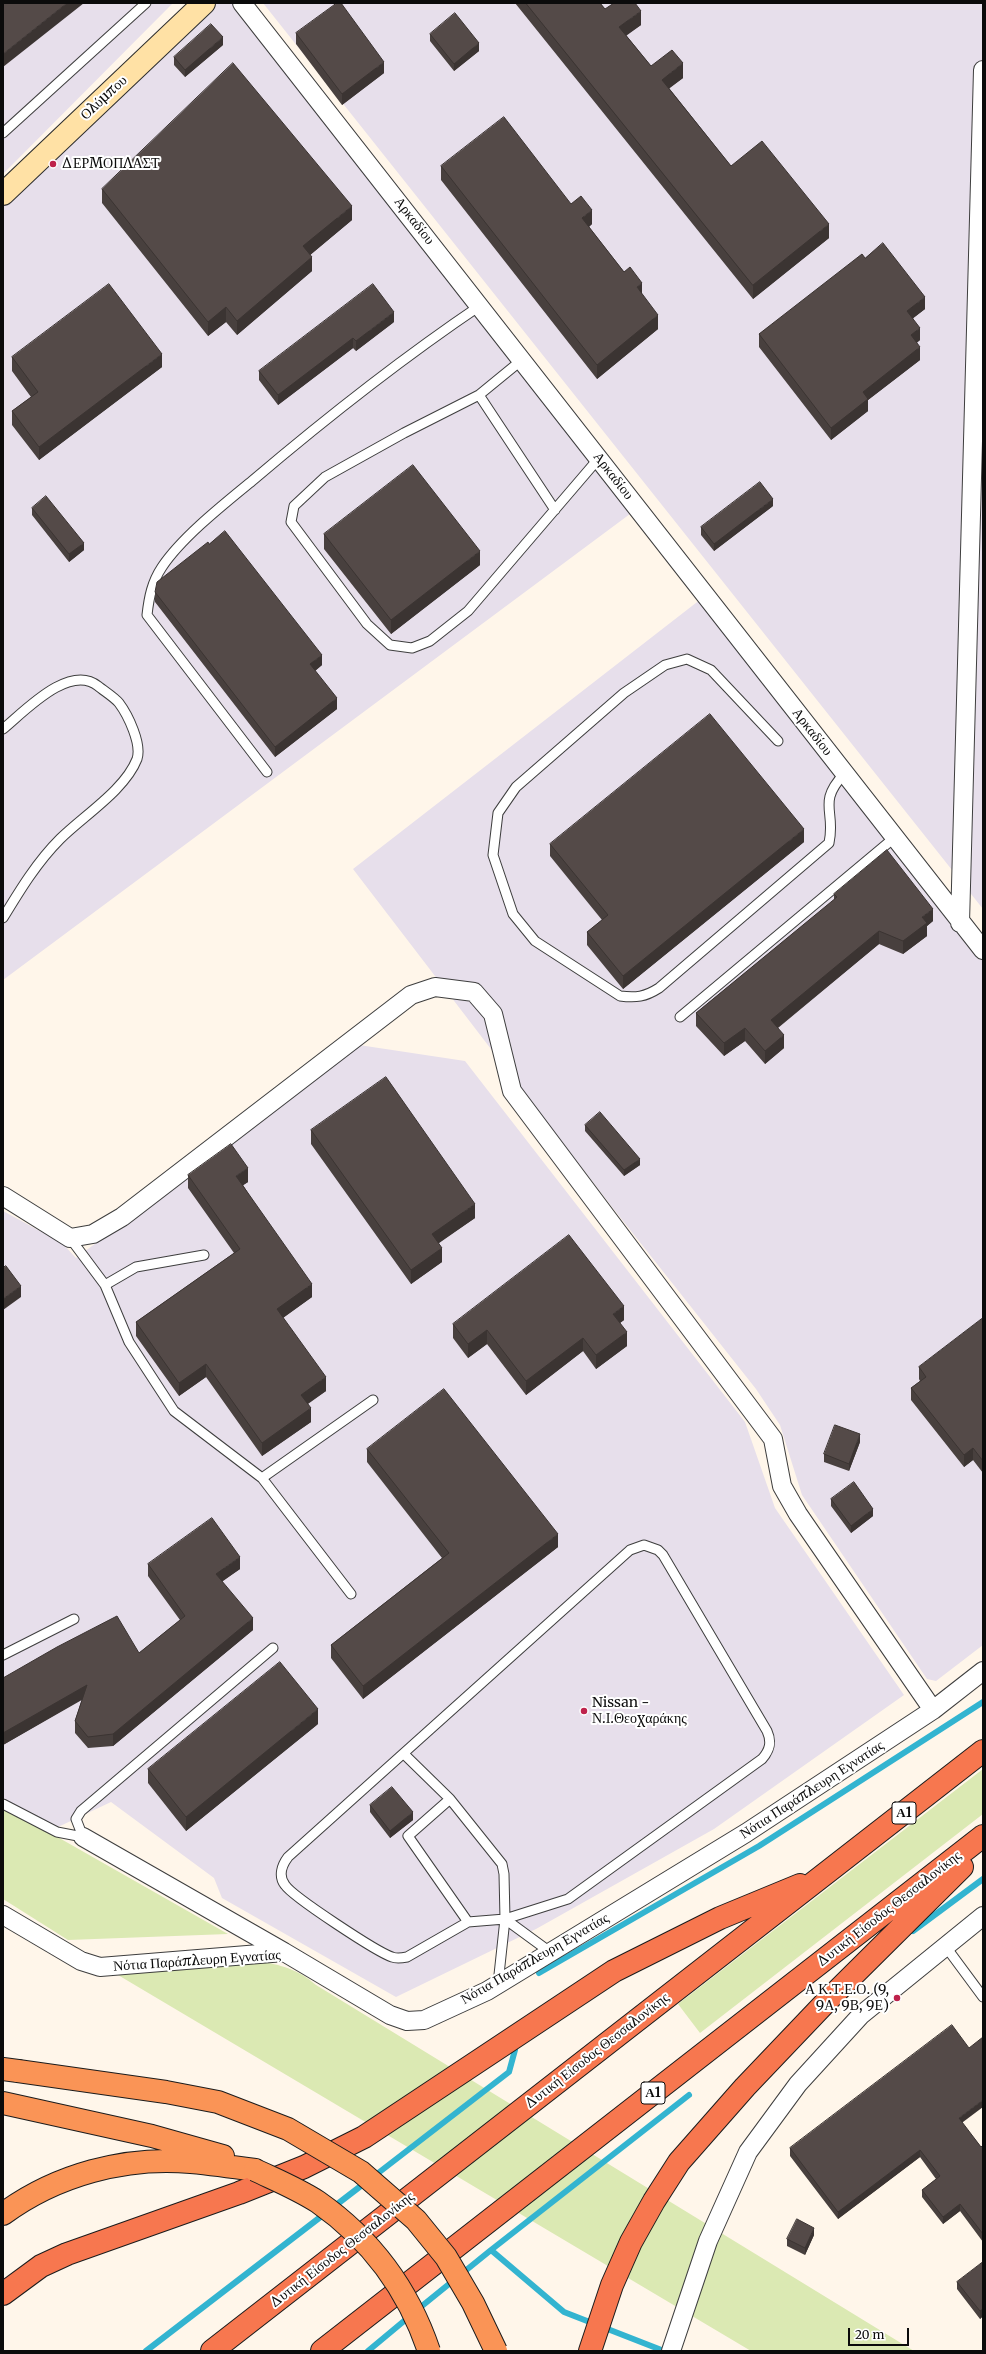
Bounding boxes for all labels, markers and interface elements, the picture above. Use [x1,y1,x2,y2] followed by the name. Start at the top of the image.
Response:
[77,72,131,124] street label: Ολύμπου
[61,156,159,172] place label: ΔΕΡΜΟΠΛΑΣΤ
[48,159,58,169] marker: ΔΕΡΜΟΠΛΑΣΤ
[390,194,438,248] street label: Αρκαδίου
[589,449,637,503] street label: Αρκαδίου
[788,705,836,759] street label: Αρκαδίου
[592,1695,687,1728] place label: Nissan - Ν.Ι.Θεοχαράκης
[579,1706,589,1716] marker: Nissan - Ν.Ι.Θεοχαράκης
[737,1737,887,1843] street label: Νότια Παράπλευρη Εγνατίας
[892,1802,916,1824] road number: Α1
[813,1847,965,1971] street label: Δυτική Είσοδος Θεσσαλονίκης
[458,1910,612,2008] street label: Νότια Παράπλευρη Εγνατίας
[113,1947,281,1975] street label: Νότια Παράπλευρη Εγνατίας
[805,1982,889,2014] place label: Α Κ.Τ.Ε.Ο. (9, 9Α, 9Β, 9Ε)
[521,1989,673,2113] street label: Δυτική Είσοδος Θεσσαλονίκης
[892,1993,902,2003] marker: Α Κ.Τ.Ε.Ο. (9, 9Α, 9Β, 9Ε)
[641,2082,665,2104] road number: Α1
[266,2188,418,2312] street label: Δυτική Είσοδος Θεσσαλονίκης
[850,2320,911,2346] scale bar
[855,2327,884,2342] text: 20 m

